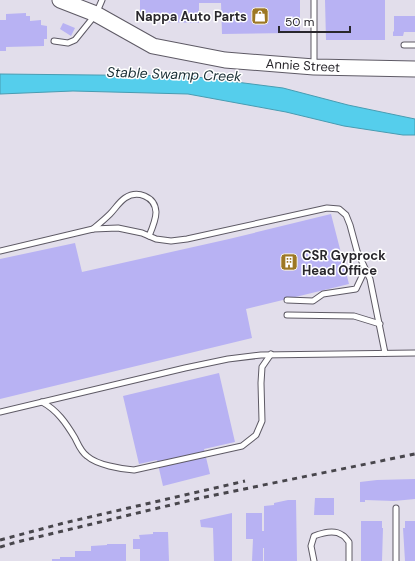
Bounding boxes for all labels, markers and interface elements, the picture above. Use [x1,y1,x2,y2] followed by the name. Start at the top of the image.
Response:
[250,6,270,26] shop icon: Nappa Auto Parts
[136,8,247,25] place label: Nappa Auto Parts
[279,8,350,34] scale bar
[285,14,314,30] text: 50 m
[265,55,341,76] street label: Annie Street
[106,63,242,85] water label: Stable Swamp Creek
[302,247,386,279] place label: CSR Gyprock Head Office
[279,252,299,272] building icon: CSR Gyprock Head Office

